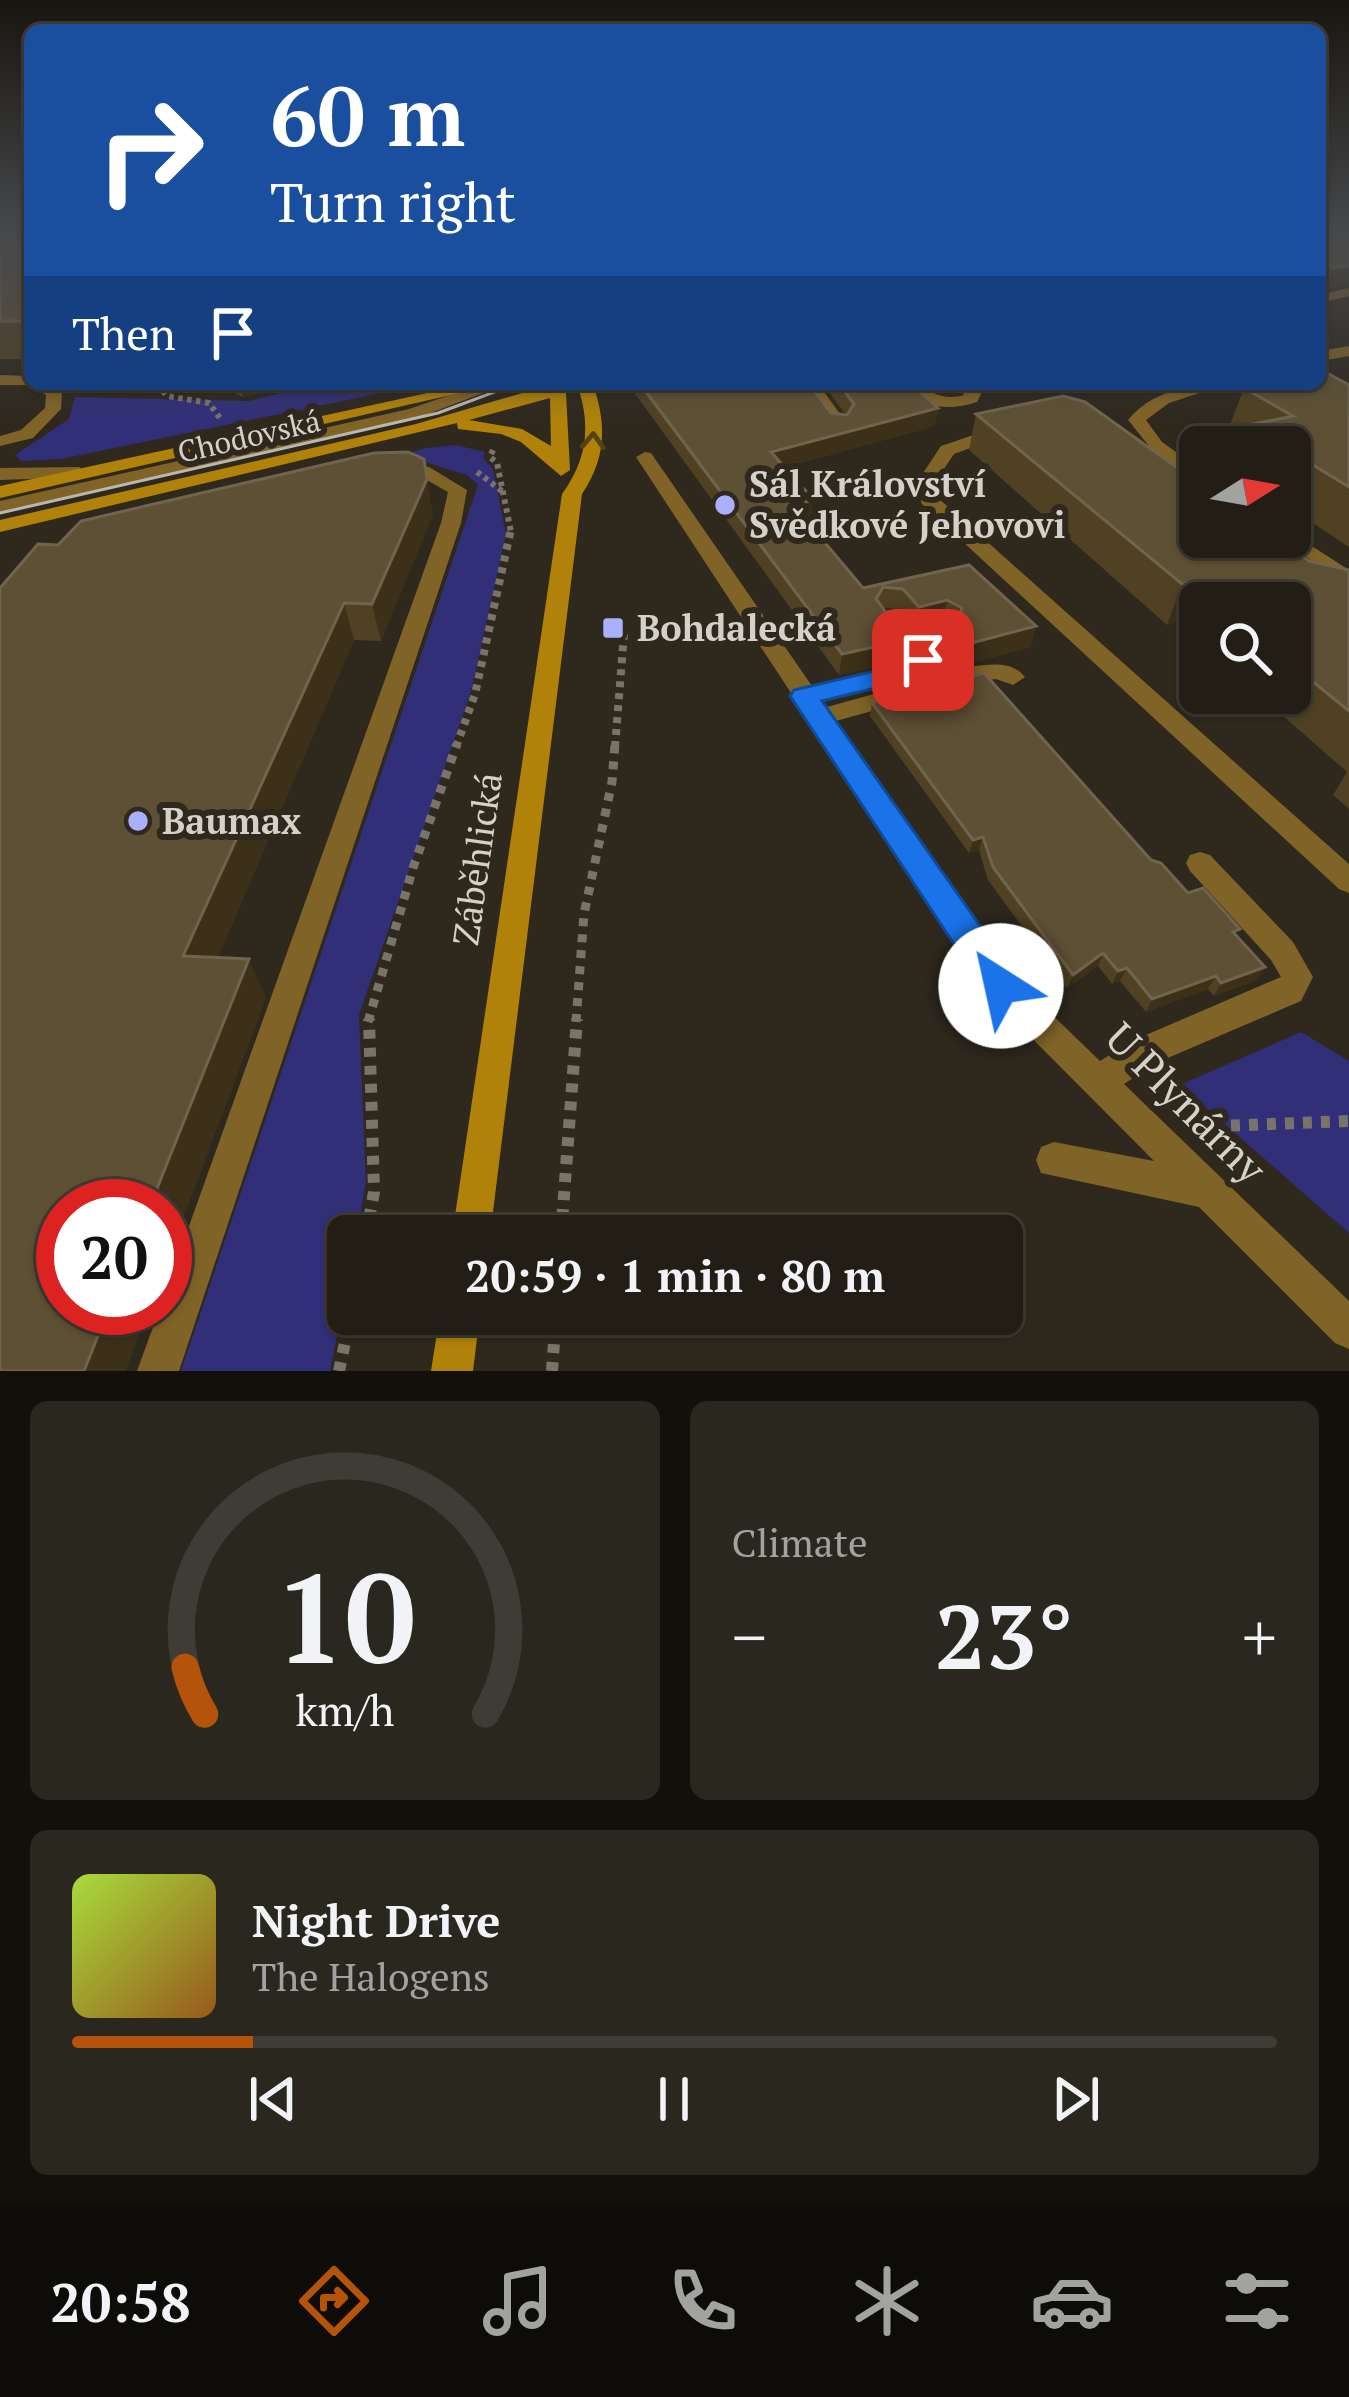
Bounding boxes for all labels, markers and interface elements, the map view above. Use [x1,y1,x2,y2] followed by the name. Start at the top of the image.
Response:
[270,59,465,170] text: 60 m
[72,72,228,228] icon: right
[270,166,516,237] text: Turn right
[200,300,266,366] icon: arrive
[72,303,176,363] text: Then
[174,400,324,472] street label: Chodovská
[1179,426,1311,558] north arrow
[1179,426,1311,714] map controls
[580,431,606,450] one-way arrow
[749,460,1066,548] place label: Sál Království Svědkové Jehovovi
[712,492,738,518] marker: Sál Království Svědkové Jehovovi
[1179,582,1311,714] button: search
[637,604,836,651] place label: Bohdalecká
[872,609,974,711] pin
[600,615,626,641] marker: Bohdalecká
[890,627,956,693] icon: arrive
[441,769,512,948] street label: Záběhlická
[162,797,301,844] place label: Baumax
[125,808,151,834] marker: Baumax
[938,923,1064,1049] position arrow
[1094,1010,1280,1195] street label: U Plynárny
[36,1179,192,1335] speed limit sign: 20
[465,1245,885,1305] text: 20:59 · 1 min · 80 m
[732,1516,868,1568] text: Climate
[274,1533,415,1699] text: 10
[935,1575,1074,1695] text: 23°
[732,1592,767,1680] text: −
[1242,1592,1277,1680] text: +
[295,1680,394,1737] text: km/h
[252,1890,501,1950] text: Night Drive
[252,1950,490,2002] text: The Halogens
[240,2066,306,2132] icon: previous
[641,2066,707,2132] icon: pause
[1043,2066,1109,2132] icon: next
[292,2259,376,2343] icon: directions
[476,2259,560,2343] icon: music
[661,2259,745,2343] icon: phone
[845,2259,929,2343] icon: climate
[1030,2259,1114,2343] icon: car
[1215,2259,1299,2343] icon: filters
[50,2266,191,2337] text: 20:58

